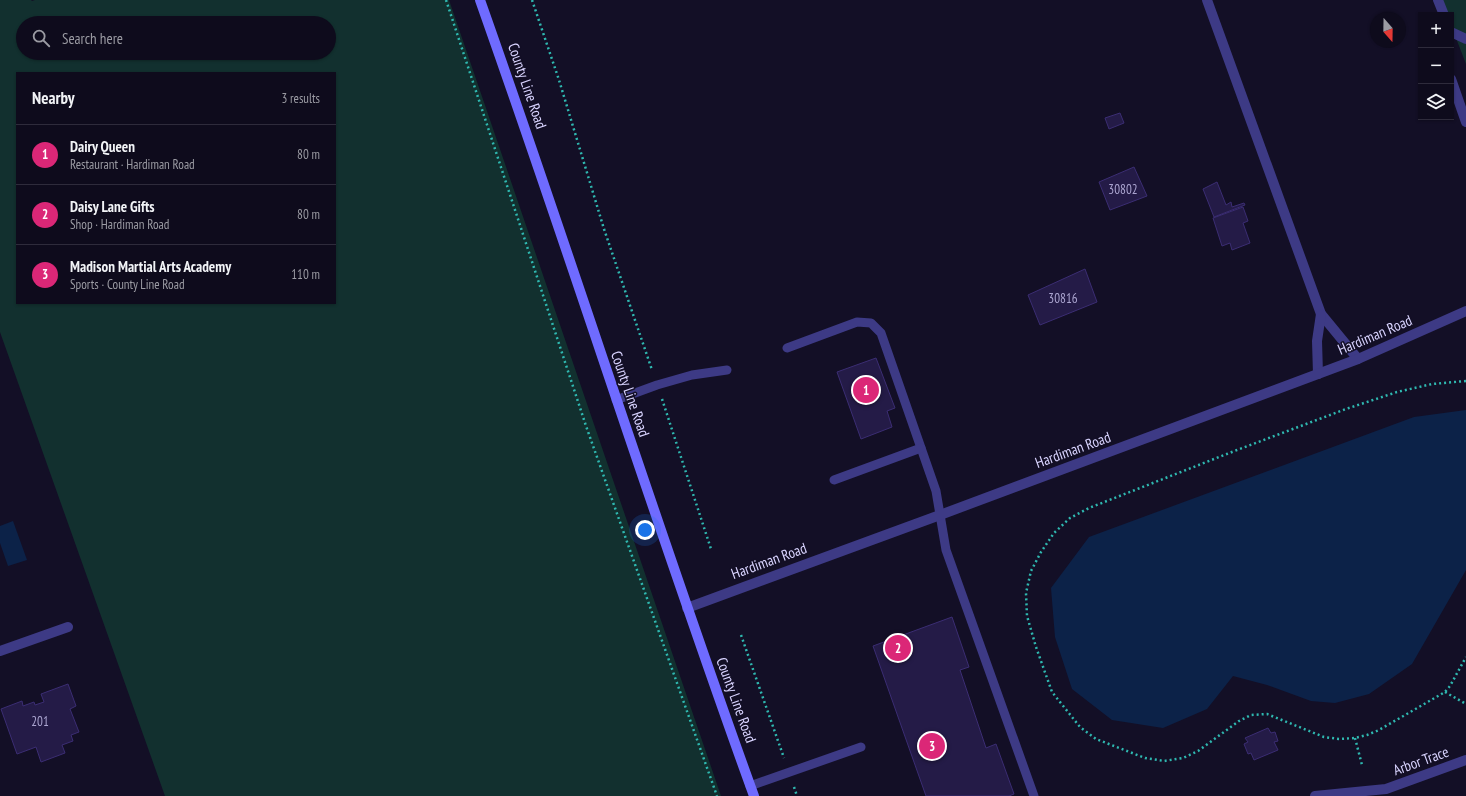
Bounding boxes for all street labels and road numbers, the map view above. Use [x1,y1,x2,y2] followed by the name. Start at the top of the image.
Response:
[504,40,551,131] street label: County Line Road
[1335,310,1415,359] street label: Hardiman Road
[607,348,654,439] street label: County Line Road
[1032,427,1113,472] street label: Hardiman Road
[728,538,809,583] street label: Hardiman Road
[712,655,761,745] street label: County Line Road
[1390,742,1451,779] street label: Arbor Trace

